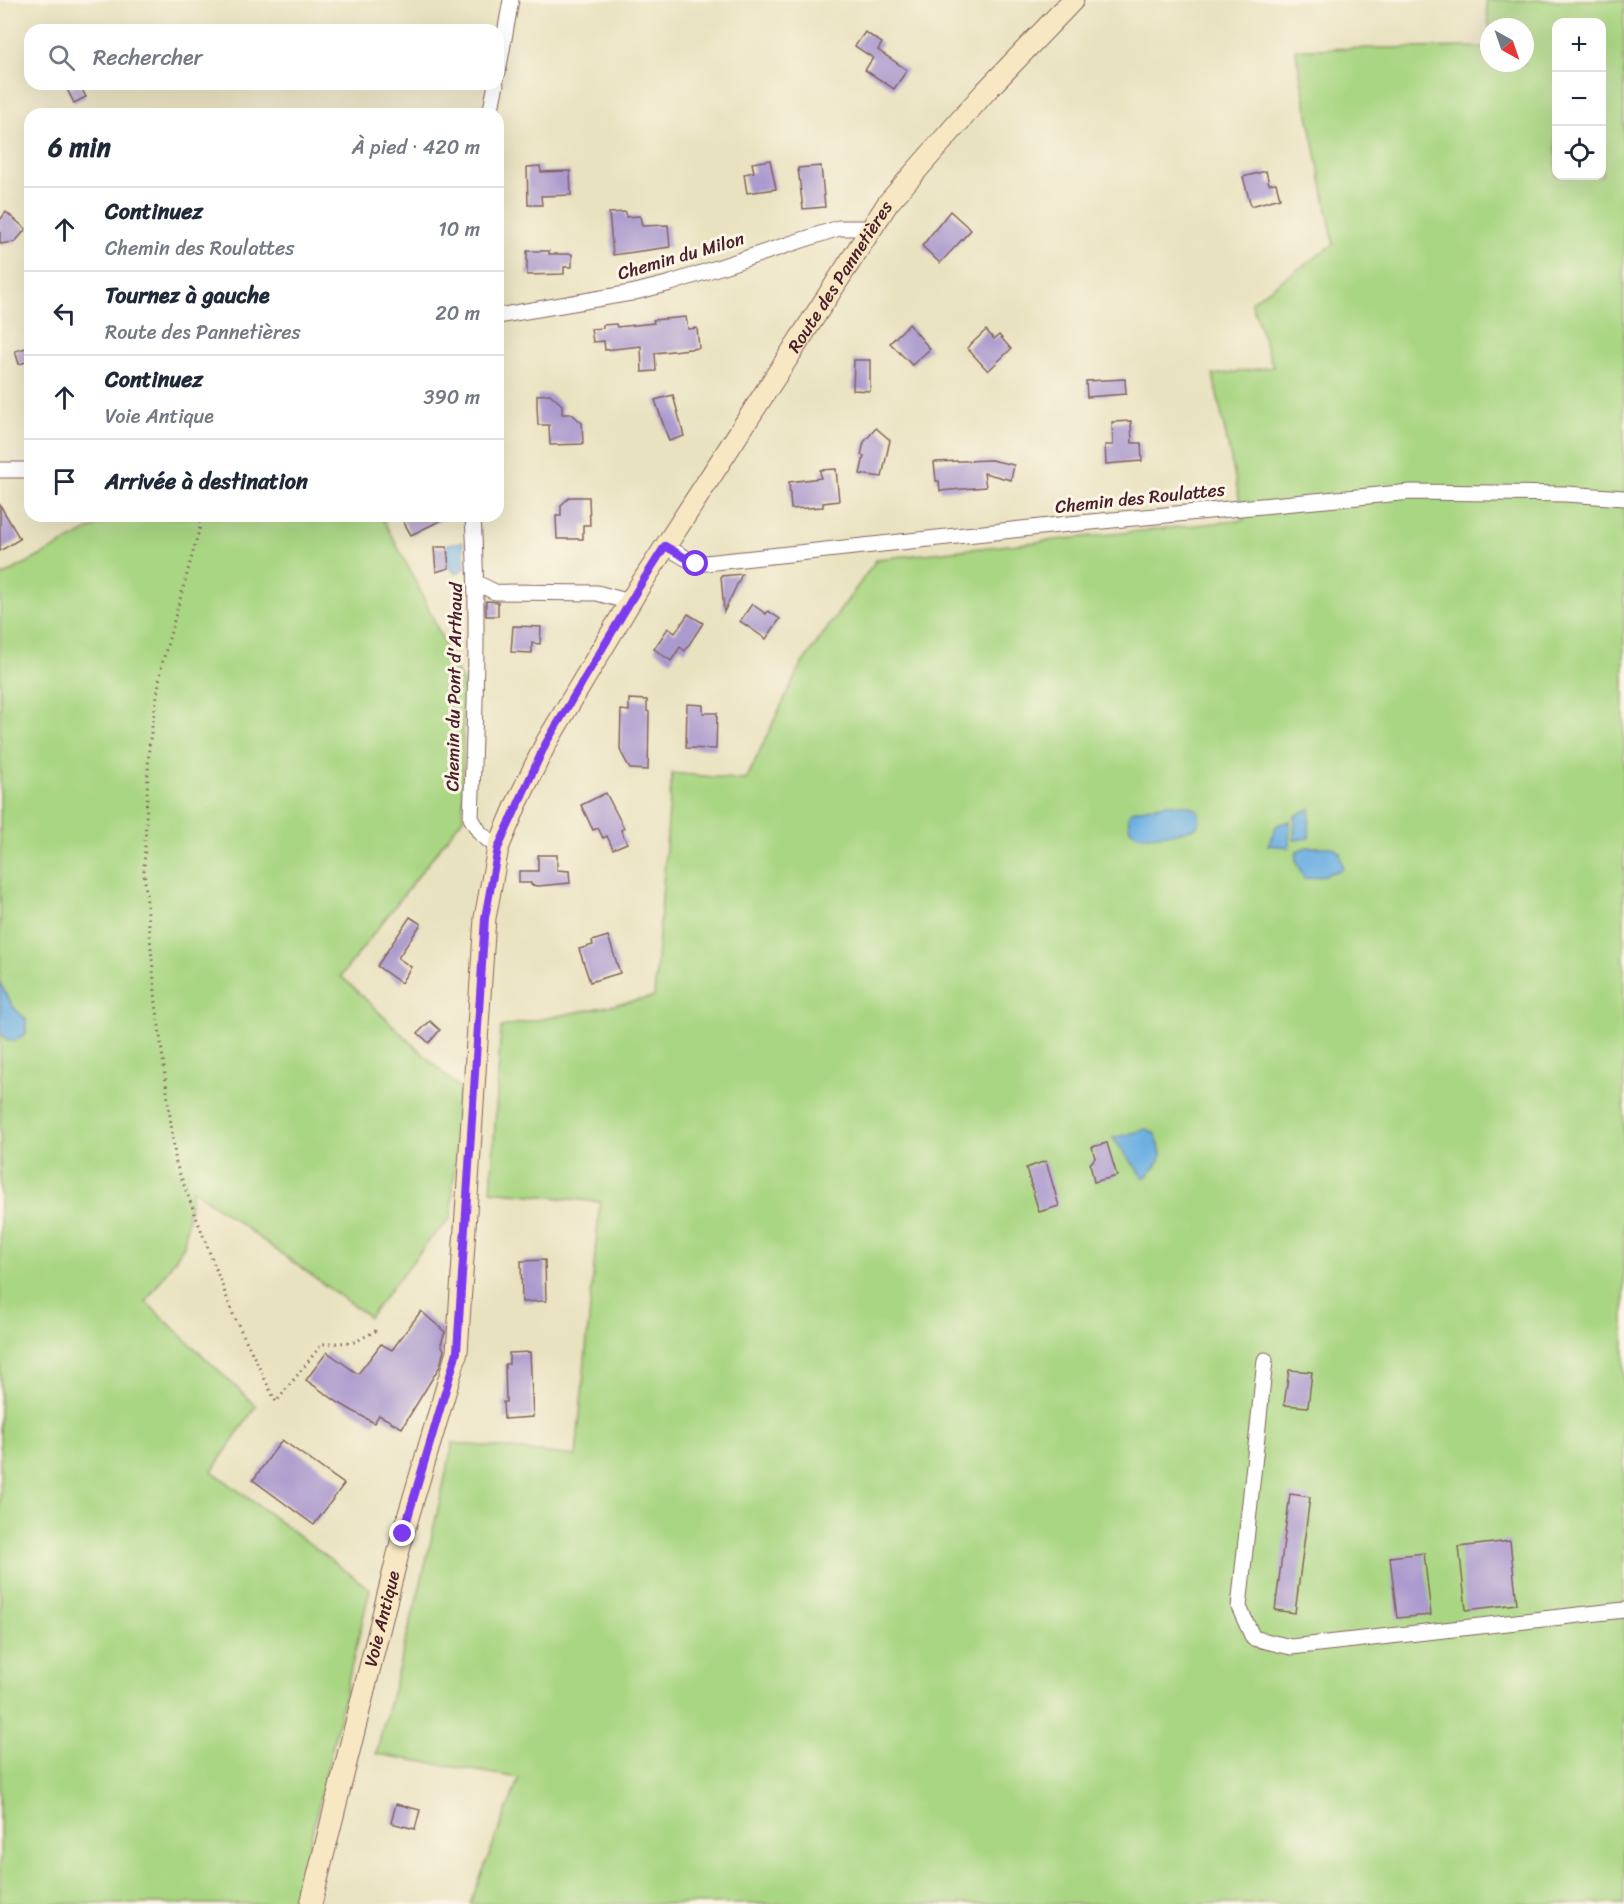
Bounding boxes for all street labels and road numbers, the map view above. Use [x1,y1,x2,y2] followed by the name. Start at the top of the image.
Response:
[779,194,902,360] street label: Route des Pannetières
[614,223,748,289] street label: Chemin du Milon
[1054,473,1227,523] street label: Chemin des Roulattes
[436,581,472,792] street label: Chemin du Pont d'Arthaud
[355,1567,409,1670] street label: Voie Antique

